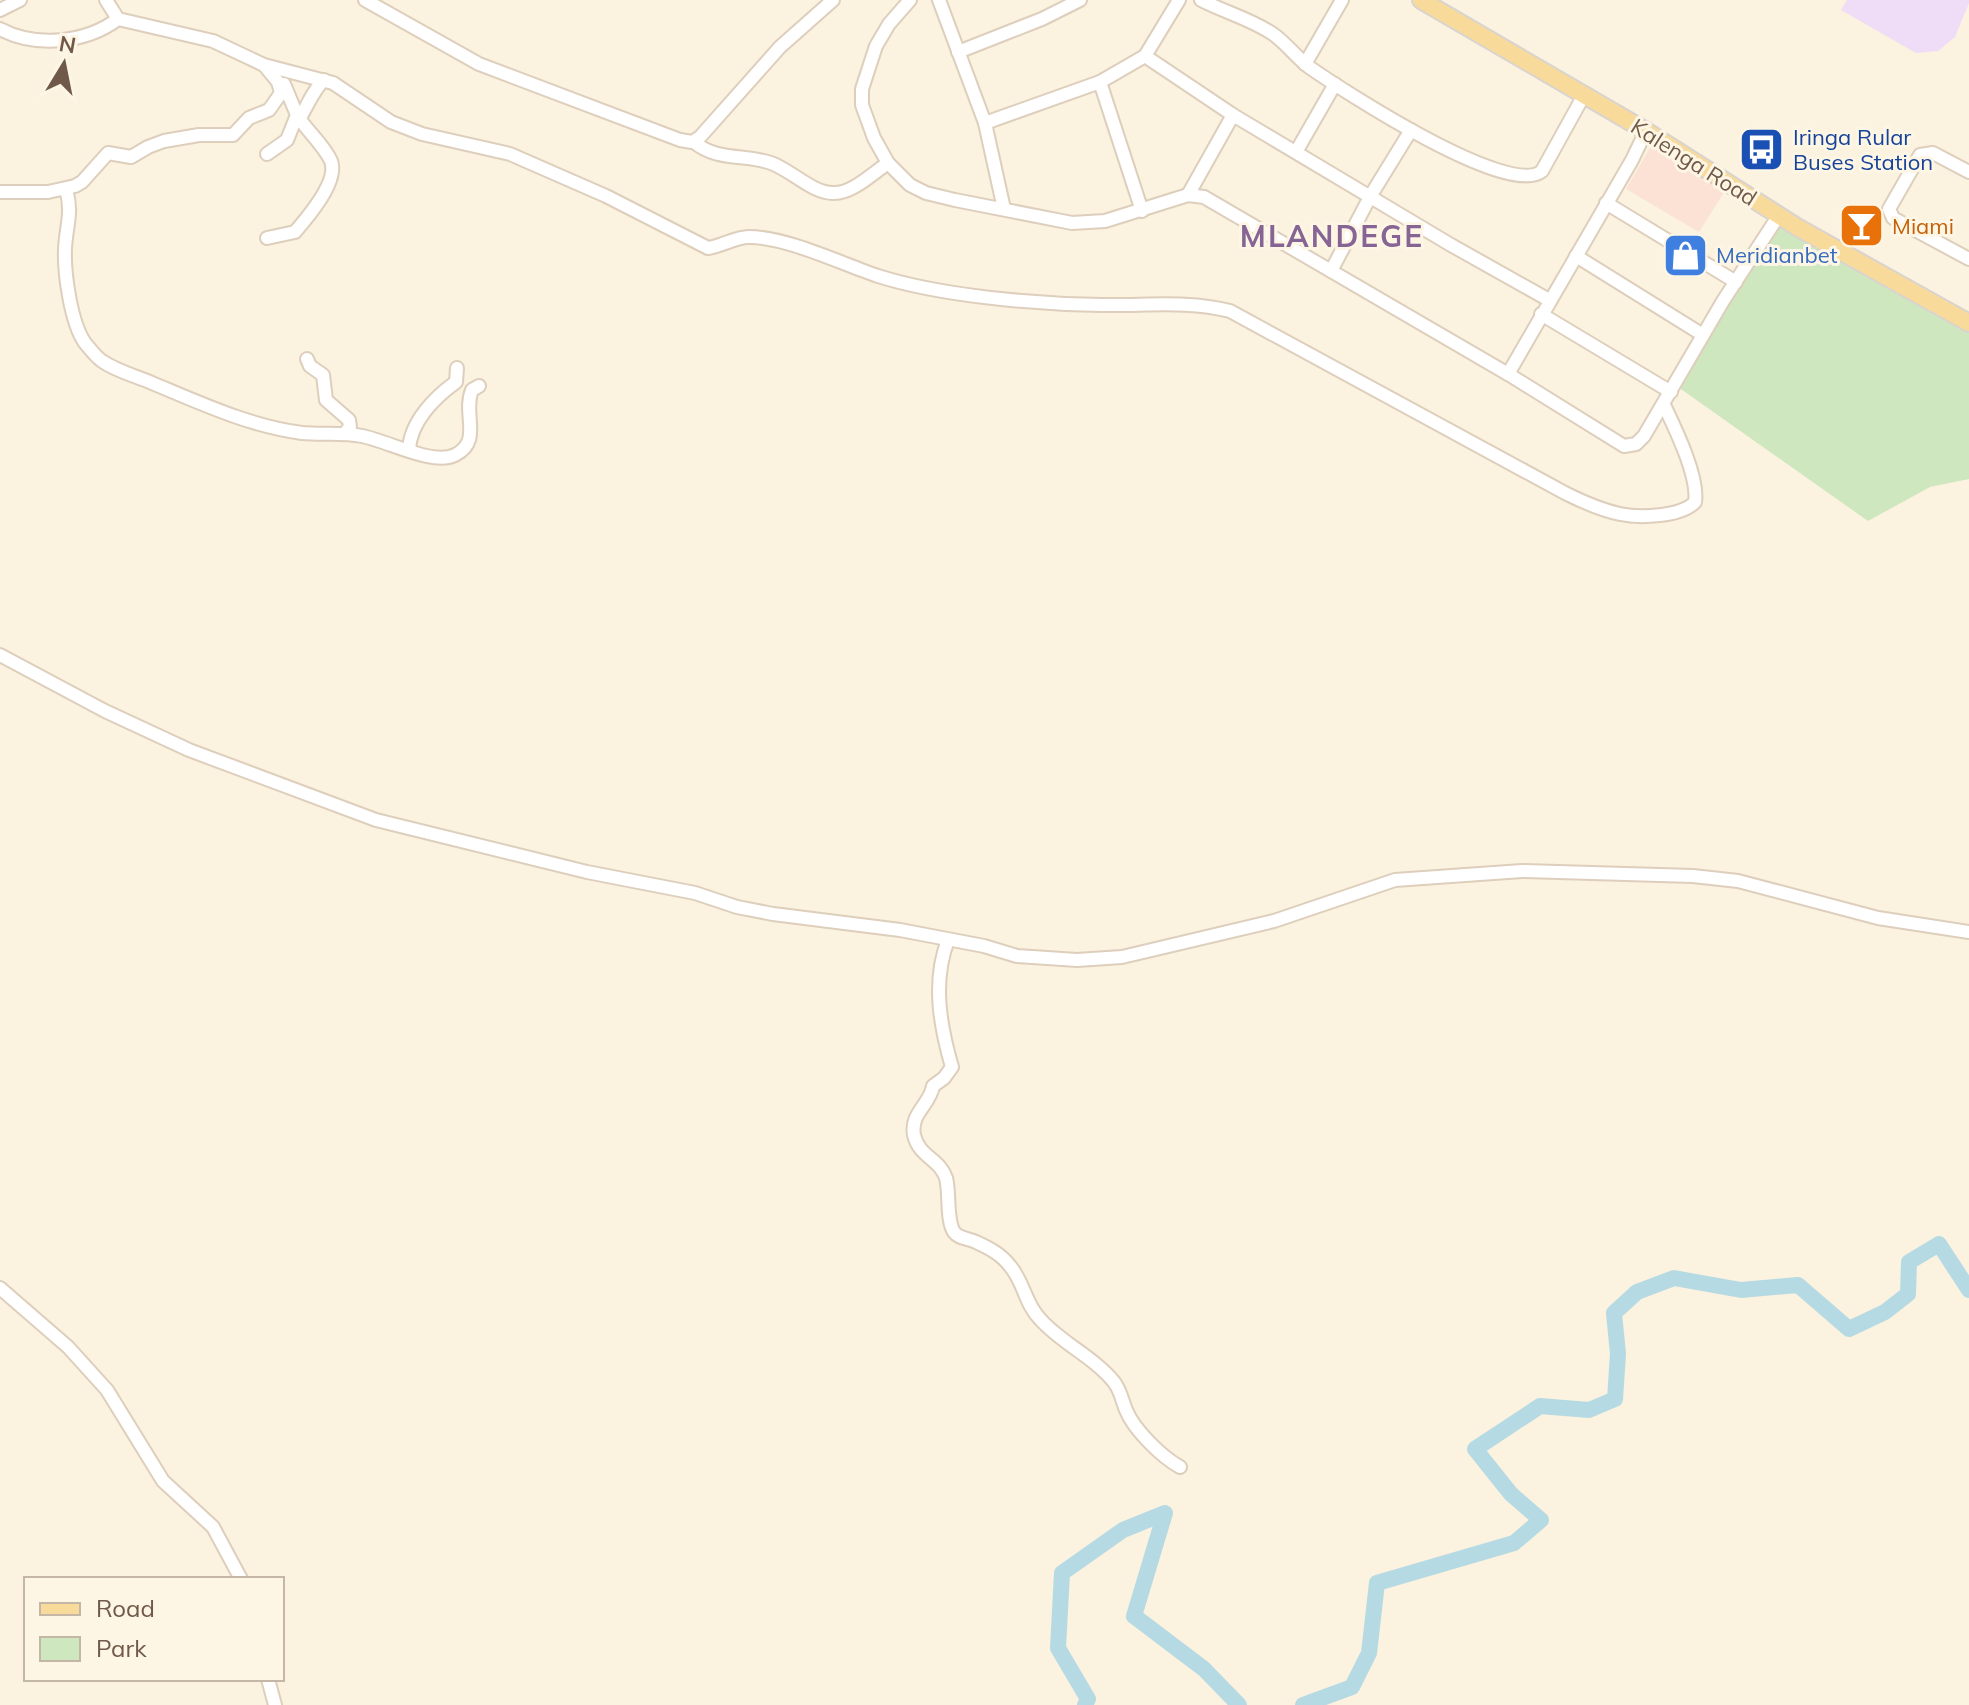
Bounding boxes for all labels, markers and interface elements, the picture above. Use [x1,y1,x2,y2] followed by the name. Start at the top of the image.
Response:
[24,24,104,104] north arrow
[57,29,78,60] text: N
[1626,112,1762,212] street label: Kalenga Road
[1793,123,1933,176] place label: Iringa Rular Buses Station
[1738,126,1786,174] bus stop icon: Iringa Rular Buses Station
[1837,202,1885,250] bar icon: Miami
[1892,212,1954,240] place label: Miami
[1240,217,1424,255] district label: MLANDEGE
[1661,231,1709,279] shop icon: Meridianbet
[1716,241,1838,269] place label: Meridianbet
[24,1577,284,1681] legend
[96,1593,155,1623] text: Road
[96,1633,147,1663] text: Park

